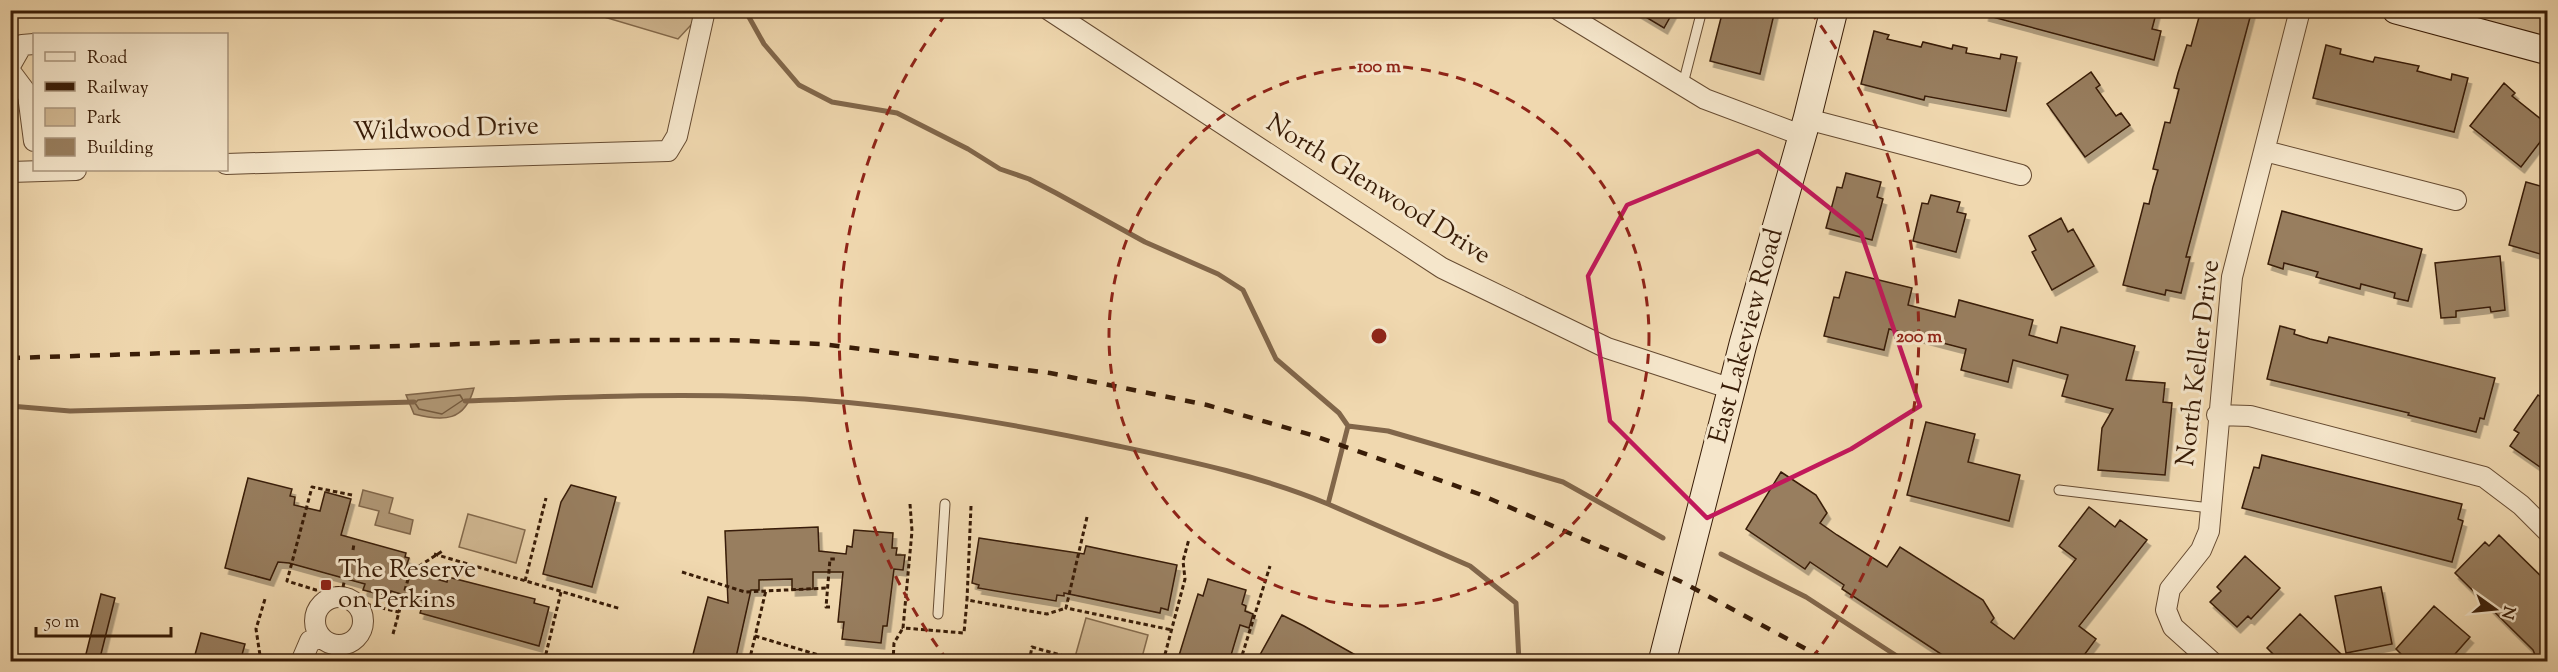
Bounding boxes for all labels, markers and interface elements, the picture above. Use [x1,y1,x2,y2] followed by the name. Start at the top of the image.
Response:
[33,33,228,171] legend
[87,46,127,72] text: Road
[1357,55,1401,81] text: 100 m
[87,76,149,102] text: Railway
[87,106,122,132] text: Park
[1258,106,1498,274] street label: North Glenwood Drive
[352,108,540,152] street label: Wildwood Drive
[87,136,153,162] text: Building
[1700,224,1794,448] street label: East Lakeview Road
[2168,258,2230,468] street label: North Keller Drive
[1896,325,1942,351] text: 200 m
[1369,326,1389,346] centre of rings
[338,552,476,619] place label: The Reserve on Perkins
[319,578,333,592] marker: The Reserve on Perkins
[2465,579,2525,639] north arrow
[36,600,171,638] scale bar
[2494,603,2520,622] text: N
[44,610,80,636] text: 50 m

